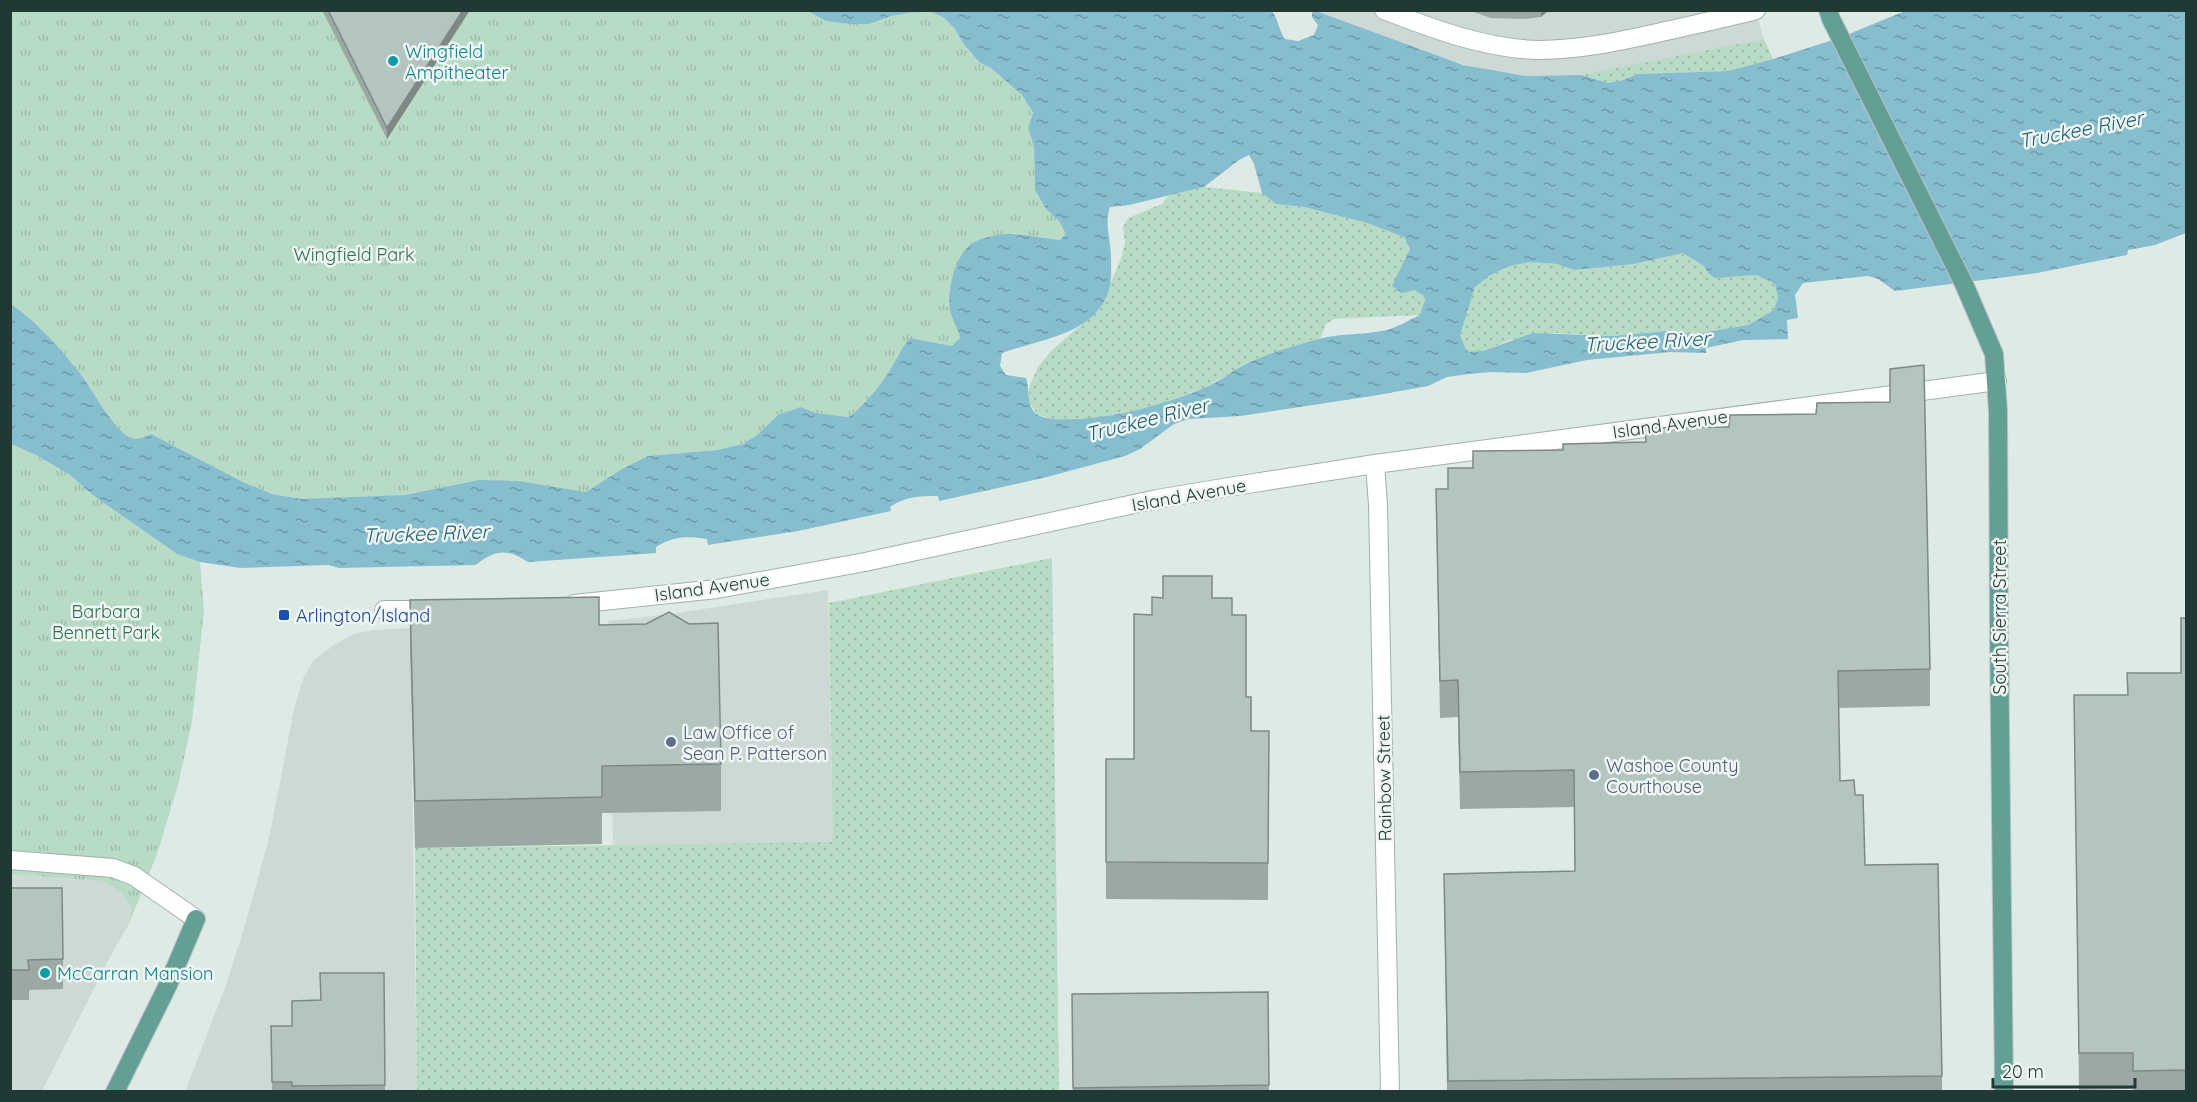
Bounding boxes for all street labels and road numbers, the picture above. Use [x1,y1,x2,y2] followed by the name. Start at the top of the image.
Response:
[1611,405,1729,443] street label: Island Avenue
[1130,474,1248,516] street label: Island Avenue
[1988,539,2011,695] street label: South Sierra Street
[653,568,771,606] street label: Island Avenue
[1371,714,1397,842] street label: Rainbow Street

